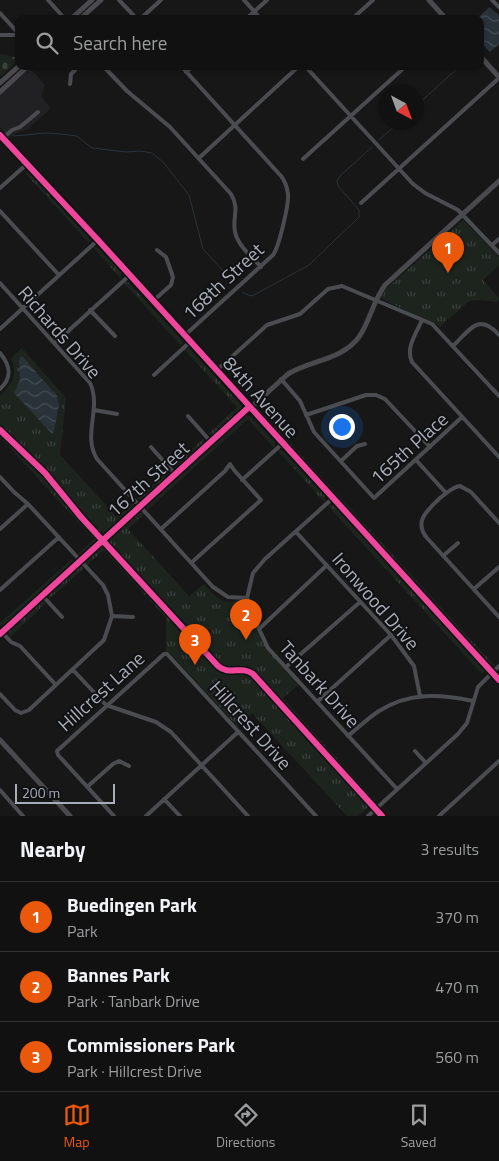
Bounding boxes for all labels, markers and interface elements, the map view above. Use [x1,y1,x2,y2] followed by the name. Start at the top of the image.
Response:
[15,15,484,70] search box
[73,28,167,57] text: Search here
[33,29,61,57] icon: search
[379,85,424,130] north arrow
[432,232,464,273] pin: 1
[175,235,270,326] street label: 168th Street
[12,279,109,385] street label: Richards Drive
[217,349,306,444] street label: 84th Avenue
[363,405,454,490] street label: 165th Place
[329,414,355,440] your location
[100,434,195,524] street label: 167th Street
[326,545,427,656] street label: Ironwood Drive
[230,599,262,640] pin: 2
[179,624,211,665] pin: 3
[273,633,368,734] street label: Tanbark Drive
[51,644,151,738] street label: Hillcrest Lane
[203,674,299,776] street label: Hillcrest Drive
[15,781,115,804] scale bar
[22,782,60,803] text: 200 m
[20,833,85,865] text: Nearby
[420,837,479,861] text: 3 results
[67,890,197,919] text: Buedingen Park
[32,905,40,929] text: 1
[435,905,479,929] text: 370 m
[67,919,98,943] text: Park
[67,960,170,989] text: Bannes Park
[32,975,40,999] text: 2
[435,975,479,999] text: 470 m
[67,989,200,1013] text: Park · Tanbark Drive
[67,1030,235,1059] text: Commissioners Park
[32,1045,40,1069] text: 3
[435,1045,479,1069] text: 560 m
[67,1059,202,1083] text: Park · Hillcrest Drive
[63,1101,91,1152] tab: Map
[216,1101,275,1152] tab: Directions
[401,1101,436,1152] tab: Saved

